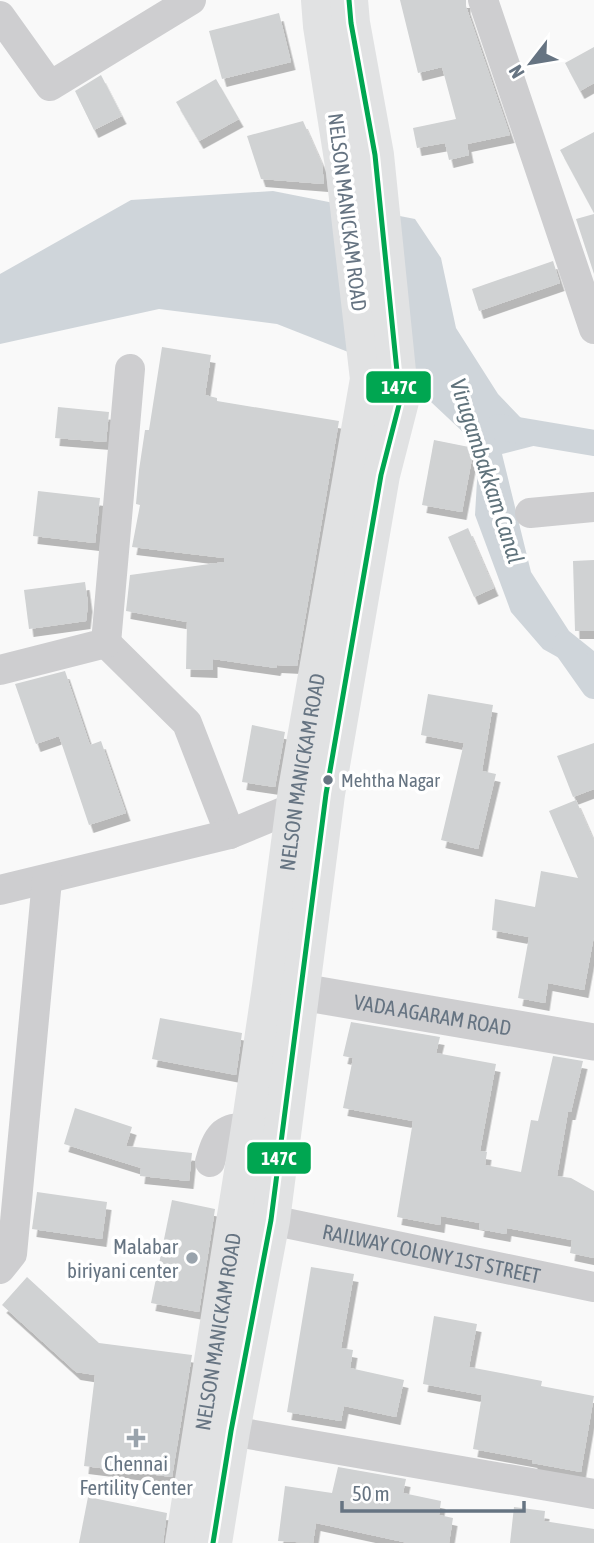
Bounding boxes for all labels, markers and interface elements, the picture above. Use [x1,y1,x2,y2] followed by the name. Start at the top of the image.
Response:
[496,28,566,98] north arrow
[504,61,529,82] text: N
[324,112,372,312] street label: NELSON MANICKAM ROAD
[365,370,432,404] line badge: 147C
[445,375,529,567] water label: Virugambakkam Canal
[381,376,417,398] text: 147C
[274,671,329,872] street label: NELSON MANICKAM ROAD
[341,769,440,791] place label: Mehtha Nagar
[321,773,335,787] marker: Mehtha Nagar
[352,989,513,1040] street label: VADA AGARAM ROAD
[246,1141,312,1175] line badge: 147C
[261,1147,297,1169] text: 147C
[321,1219,543,1288] street label: RAILWAY COLONY 1ST STREET
[190,1231,245,1432] street label: NELSON MANICKAM ROAD
[67,1234,179,1282] place label: Malabar biriyani center
[184,1250,200,1266] marker: Malabar biriyani center
[126,1428,146,1448] marker: Chennai Fertility Center
[79,1451,193,1499] place label: Chennai Fertility Center
[342,1470,524,1514] scale bar
[352,1481,390,1505] text: 50 m

